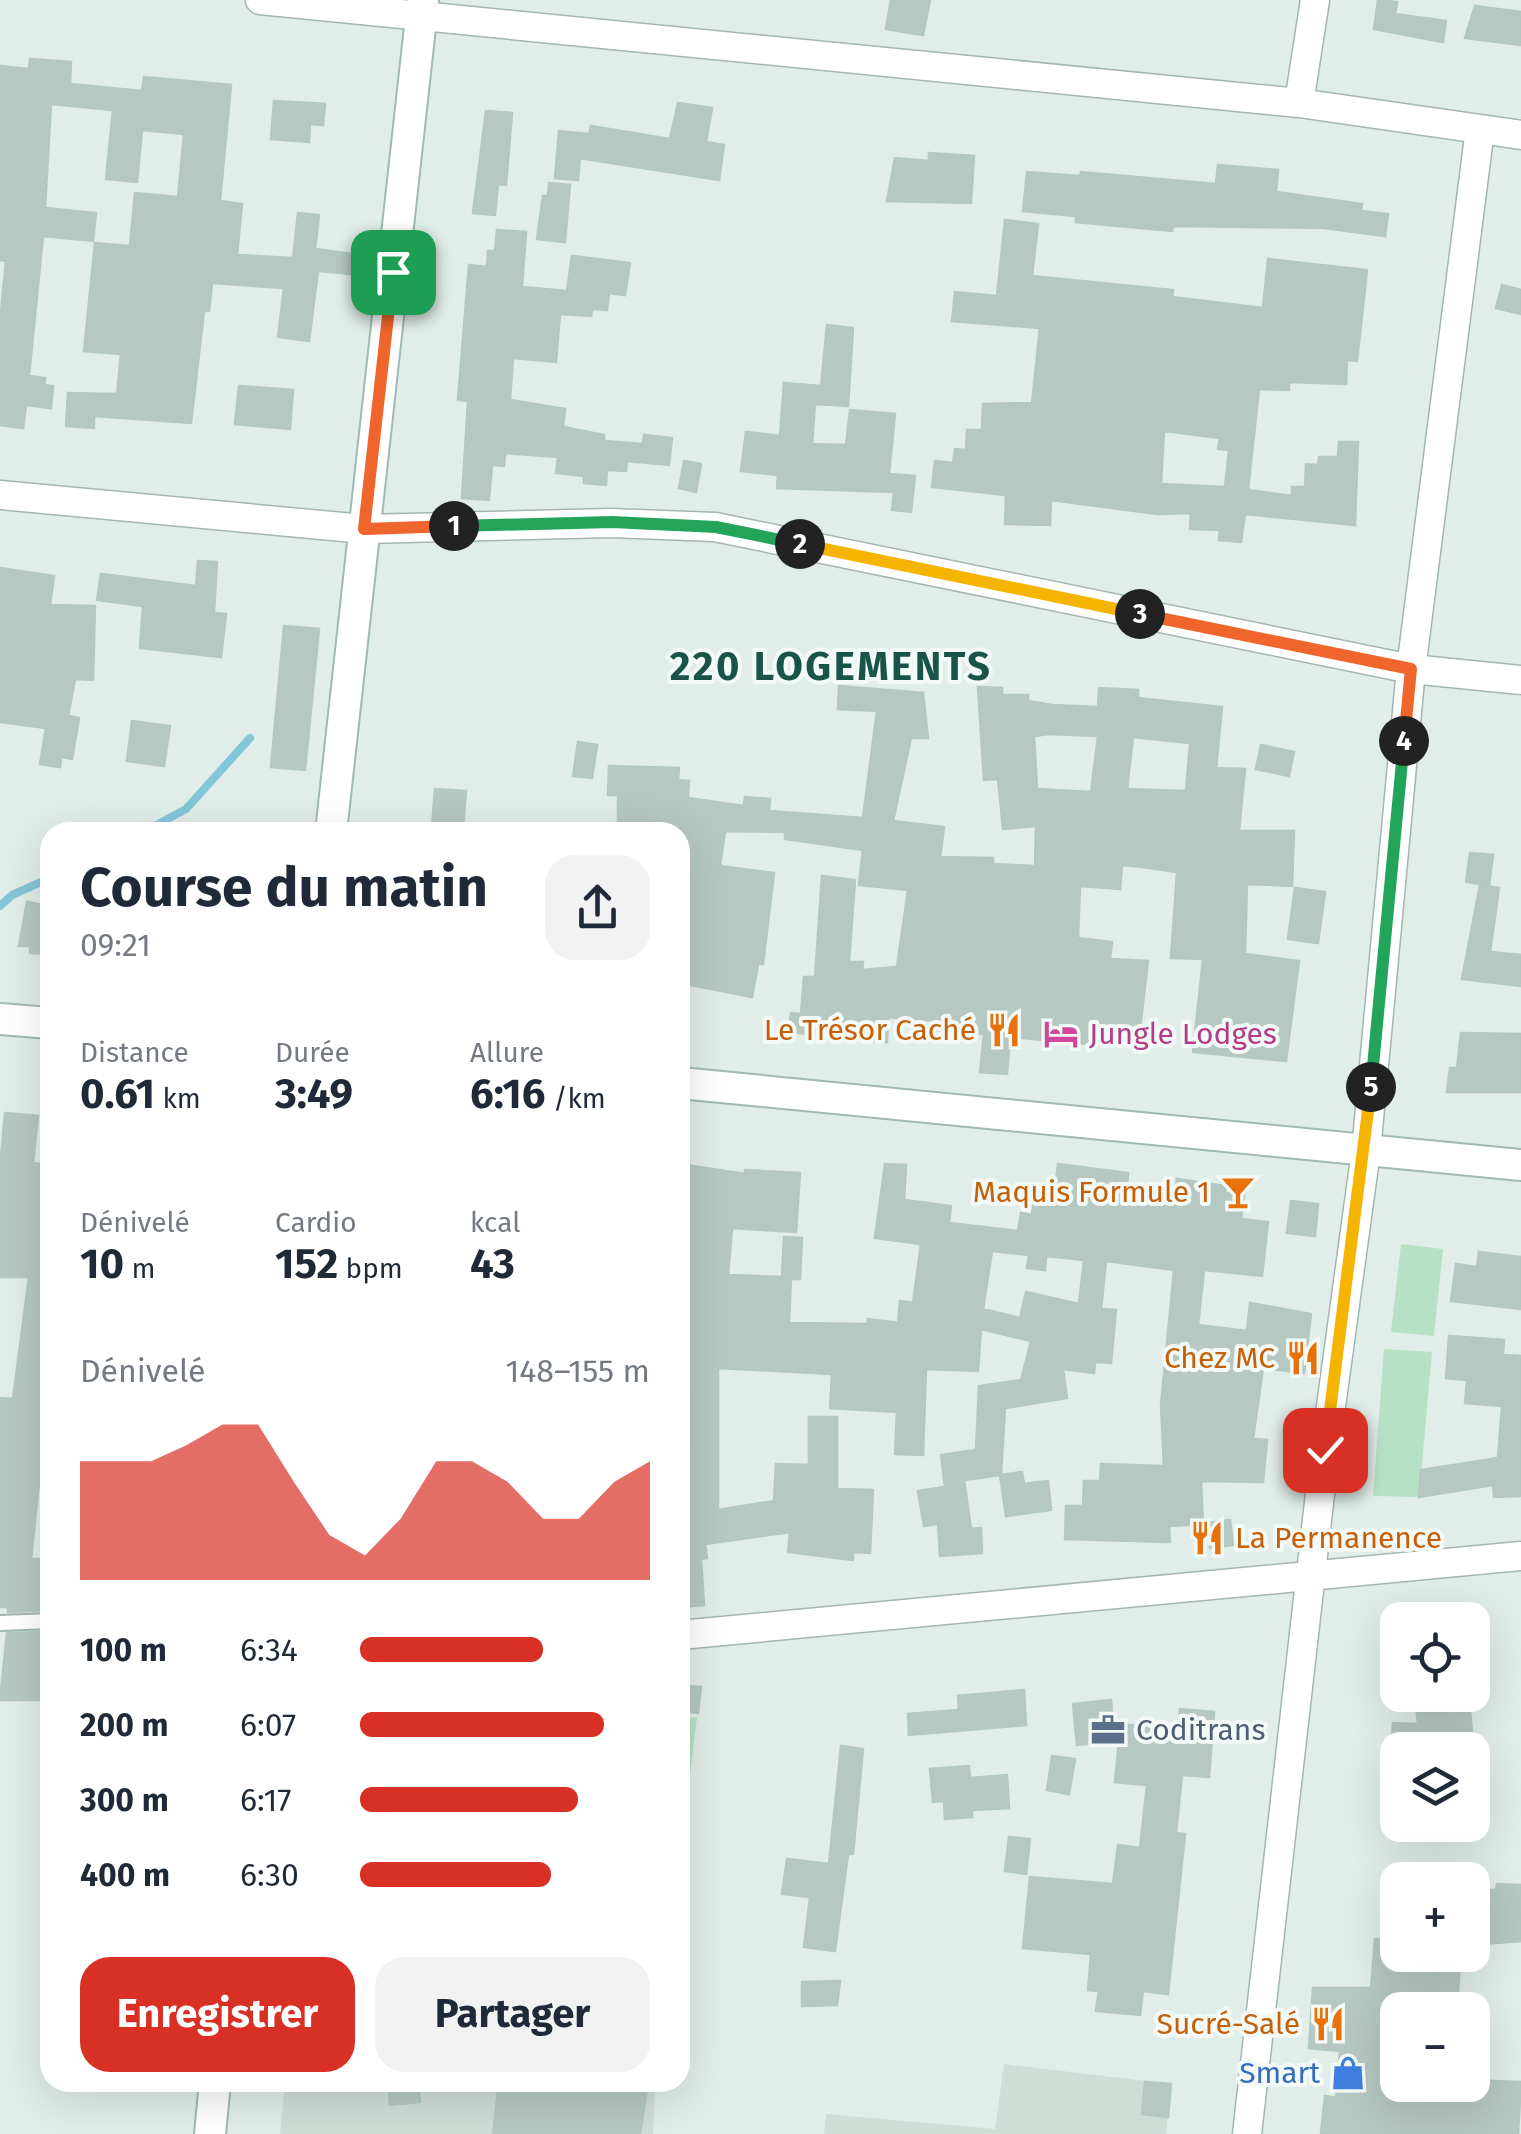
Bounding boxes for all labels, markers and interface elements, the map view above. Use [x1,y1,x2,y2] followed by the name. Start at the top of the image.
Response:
[351,230,436,315] pin
[366,245,421,300] icon: arrive
[429,501,479,551] pin: 1
[448,509,461,542] text: 1
[775,519,825,569] pin: 2
[793,527,807,560] text: 2
[1115,589,1165,639] pin: 3
[1133,597,1147,630] text: 3
[670,643,992,691] district label: 220 LOGEMENTS
[1379,716,1429,766] pin: 4
[1396,724,1412,757] text: 4
[80,855,488,921] text: Course du matin
[545,855,650,960] button: share
[80,926,151,964] text: 09:21
[985,1011,1023,1049] restaurant icon: Le Trésor Caché
[764,1012,976,1048] place label: Le Trésor Caché
[1042,1015,1080,1053] hotel icon: Jungle Lodges
[1089,1016,1277,1052] place label: Jungle Lodges
[80,1036,189,1069] text: Distance
[275,1036,350,1069] text: Durée
[470,1036,544,1069] text: Allure
[1346,1062,1396,1112] pin: 5
[80,1069,155,1119] text: 0.61
[275,1069,353,1119] text: 3:49
[470,1069,546,1119] text: 6:16
[1363,1070,1379,1103] text: 5
[155,1082,201,1115] text: km
[546,1082,606,1115] text: /km
[1219,1173,1257,1211] bar icon: Maquis Formule 1
[973,1174,1210,1210] place label: Maquis Formule 1
[80,1206,190,1239] text: Dénivelé
[275,1206,357,1239] text: Cardio
[470,1206,520,1239] text: kcal
[80,1239,124,1289] text: 10
[275,1239,338,1289] text: 152
[470,1239,515,1289] text: 43
[124,1252,155,1285] text: m
[338,1252,403,1285] text: bpm
[1284,1339,1322,1377] restaurant icon: Chez MC
[1164,1340,1275,1376] place label: Chez MC
[80,1352,206,1390] text: Dénivelé
[505,1352,650,1390] text: 148–155 m
[1283,1408,1368,1493] pin
[1298,1423,1353,1478] icon: check
[1188,1519,1226,1557] restaurant icon: La Permanence
[1235,1520,1442,1556] place label: La Permanence
[1380,1602,1490,2102] map controls
[1380,1602,1490,1712] button: locate
[80,1631,167,1669] text: 100 m
[240,1631,298,1669] text: 6:34
[80,1706,169,1744] text: 200 m
[240,1706,296,1744] text: 6:07
[1089,1711,1127,1749] office icon: Coditrans
[1136,1712,1265,1748] place label: Coditrans
[1380,1732,1490,1842] button: layers
[80,1781,169,1819] text: 300 m
[240,1781,292,1819] text: 6:17
[80,1856,170,1894] text: 400 m
[240,1856,299,1894] text: 6:30
[1380,1862,1490,1972] button: +
[80,1957,355,2072] button: Enregistrer
[375,1957,650,2072] button: Partager
[1380,1992,1490,2102] button: −
[1309,2005,1347,2043] restaurant icon: Sucré-Salé
[1157,2006,1300,2042] place label: Sucré-Salé
[1329,2054,1367,2092] shop icon: Smart
[1239,2055,1320,2091] place label: Smart

